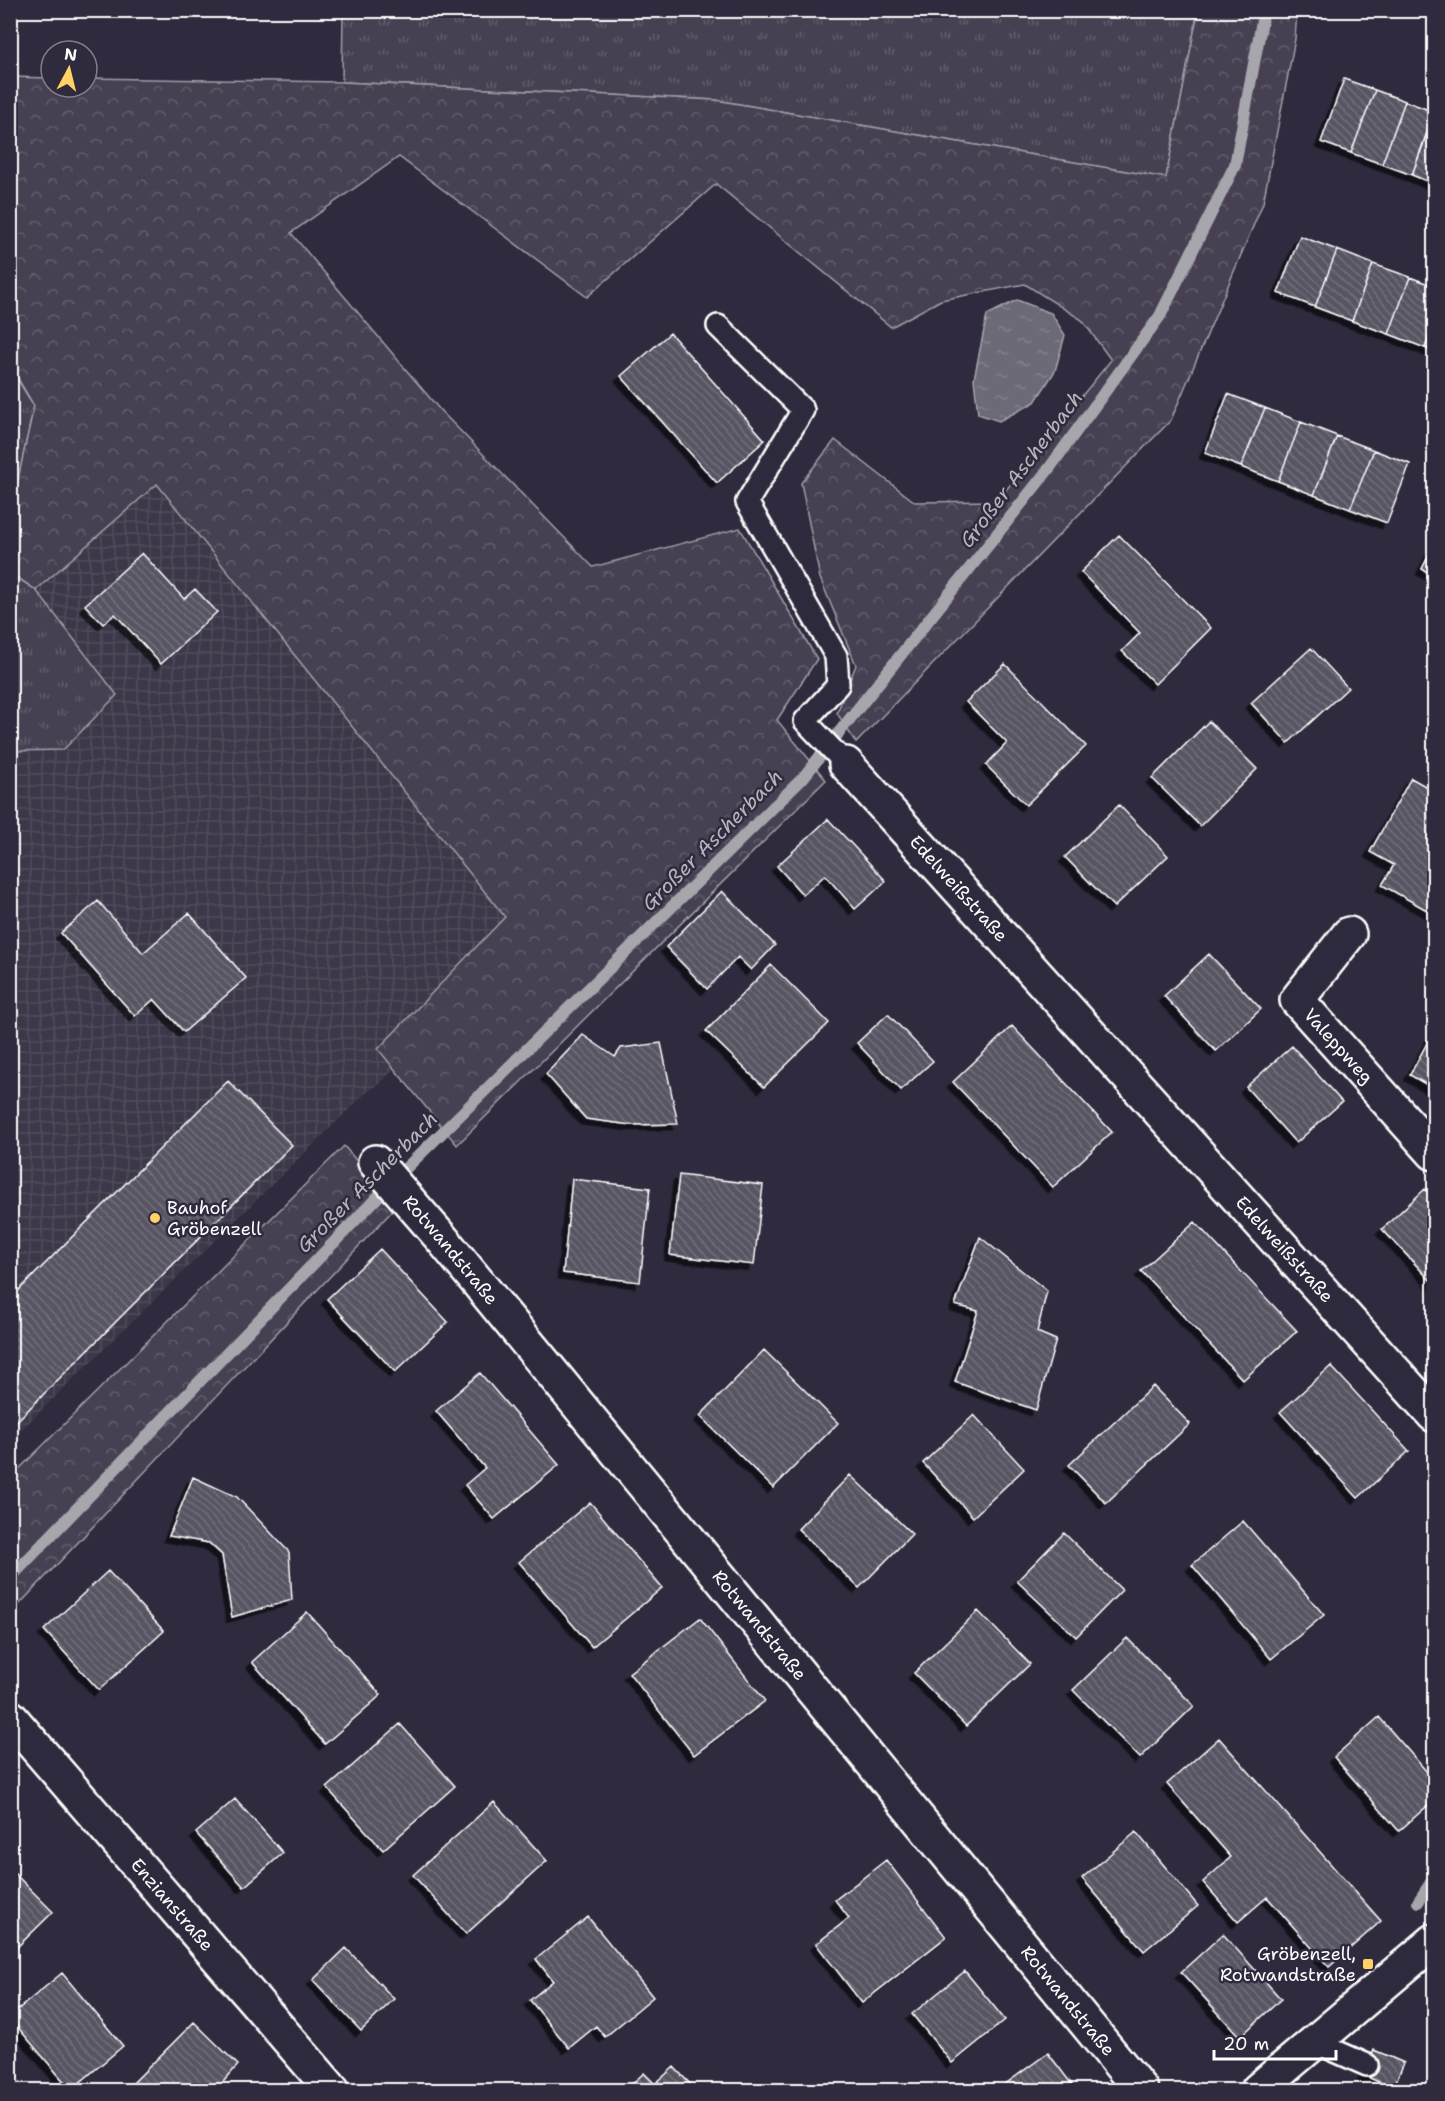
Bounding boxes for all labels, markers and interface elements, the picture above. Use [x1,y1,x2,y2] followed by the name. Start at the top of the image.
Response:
[39,39,99,99] north arrow
[63,43,78,66] text: N
[954,385,1088,553] water label: Großer Ascherbach
[636,764,788,916] water label: Großer Ascherbach
[904,830,1013,947] street label: Edelweißstraße
[1298,1003,1379,1089] street label: Valeppweg
[291,1106,443,1258] water label: Großer Ascherbach
[397,1190,503,1310] street label: Rotwandstraße
[1230,1191,1339,1308] street label: Edelweißstraße
[167,1196,262,1241] place label: Bauhof Gröbenzell
[148,1211,162,1225] marker: Bauhof Gröbenzell
[707,1565,812,1685] street label: Rotwandstraße
[125,1853,219,1956] street label: Enzianstraße
[1015,1941,1120,2061] street label: Rotwandstraße
[1220,1942,1356,1987] place label: Gröbenzell, Rotwandstraße
[1361,1957,1375,1971] marker: Gröbenzell, Rotwandstraße
[1214,2023,1336,2061] scale bar
[1223,2032,1269,2056] text: 20 m

